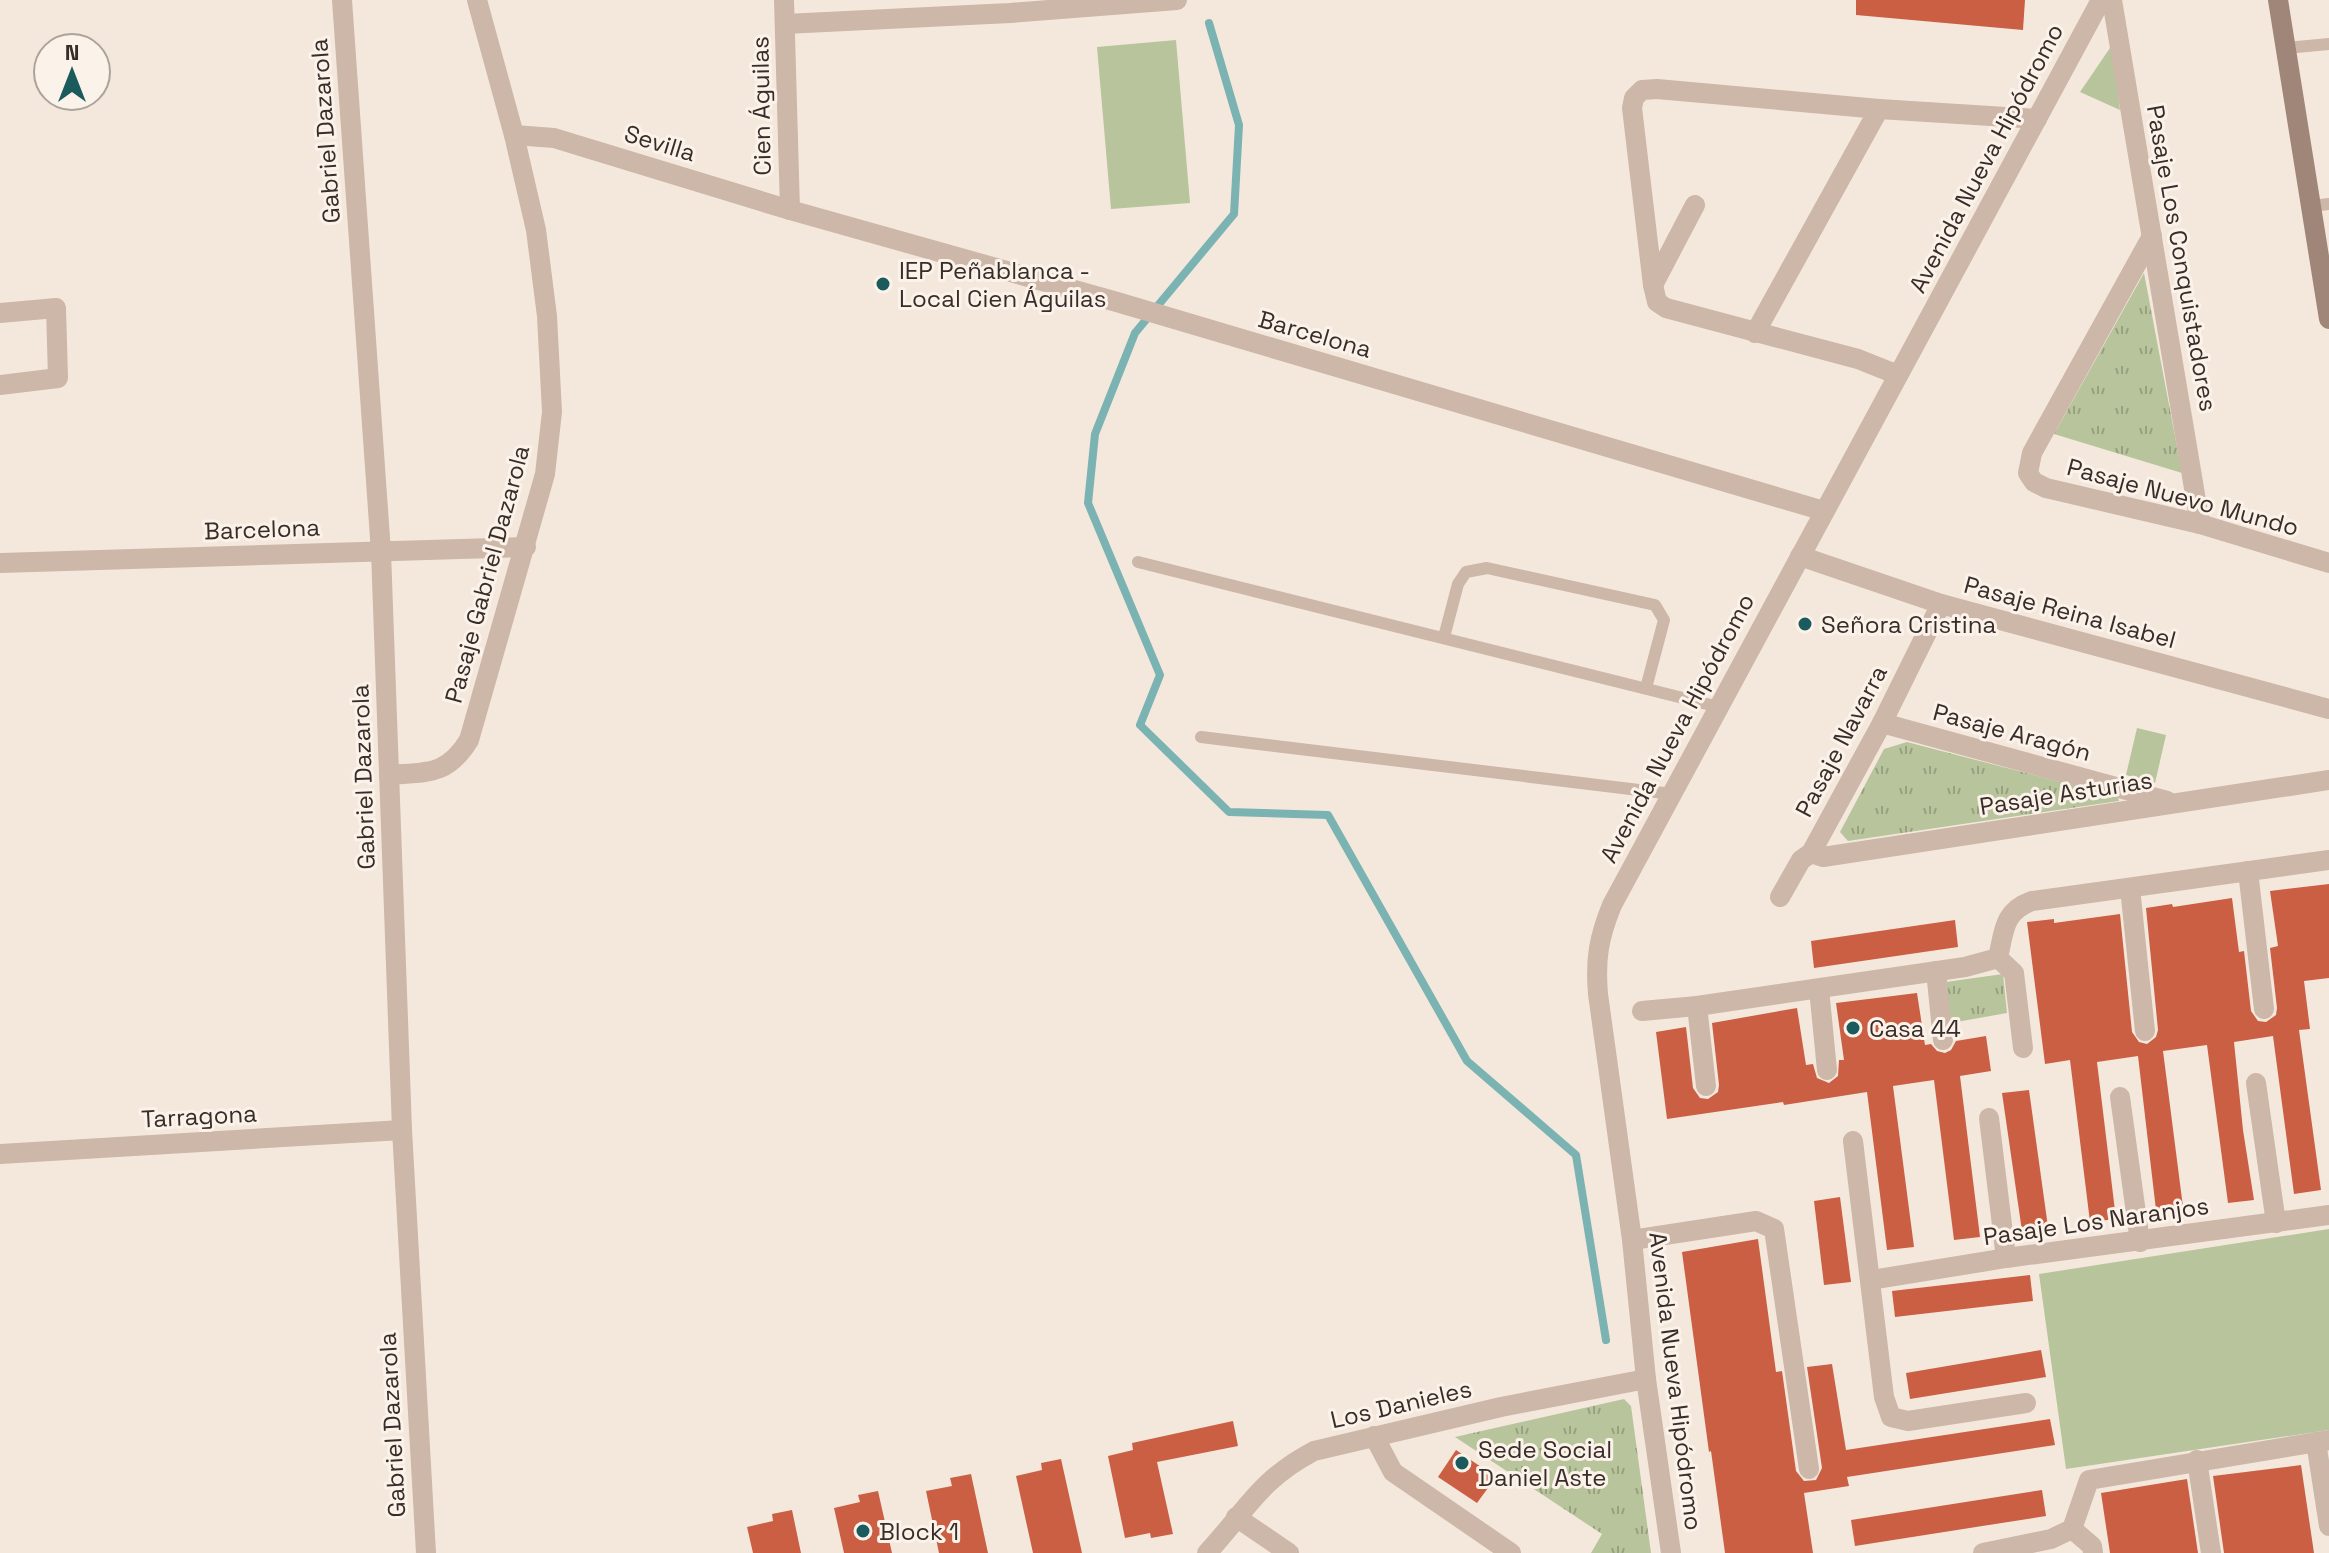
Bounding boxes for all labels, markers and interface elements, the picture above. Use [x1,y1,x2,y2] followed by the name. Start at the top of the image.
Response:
[1902,18,2070,298] street label: Avenida Nueva Hipódromo
[32,32,112,112] north arrow
[744,36,778,176] street label: Cien Águilas
[303,37,347,225] street label: Gabriel Dazarola
[65,38,79,66] text: N
[2140,102,2224,414] street label: Pasaje Los Conquistadores
[621,118,700,169] street label: Sevilla
[899,255,1106,314] place label: IEP Peñablanca - Local Cien Águilas
[874,275,892,293] marker: IEP Peñablanca - Local Cien Águilas
[1255,303,1375,365] street label: Barcelona
[438,441,536,706] street label: Pasaje Gabriel Dazarola
[2064,451,2302,543] street label: Pasaje Nuevo Mundo
[203,511,321,547] street label: Barcelona
[1961,569,2179,655] street label: Pasaje Reina Isabel
[1593,588,1761,868] street label: Avenida Nueva Hipódromo
[1821,609,1996,640] place label: Señora Cristina
[1796,615,1814,633] marker: Señora Cristina
[1788,660,1894,822] street label: Pasaje Navarra
[344,684,382,870] street label: Gabriel Dazarola
[1930,696,2094,768] street label: Pasaje Aragón
[1977,764,2155,822] street label: Pasaje Asturias
[1869,1013,1961,1044] place label: Casa 44
[1844,1019,1862,1037] marker: Casa 44
[140,1097,258,1135] street label: Tarragona
[1981,1190,2211,1252] street label: Pasaje Los Naranjos
[1642,1230,1710,1532] street label: Avenida Nueva Hipódromo
[372,1331,412,1518] street label: Gabriel Dazarola
[1327,1373,1475,1435] street label: Los Danieles
[1478,1434,1612,1493] place label: Sede Social Daniel Aste
[1453,1454,1471,1472] marker: Sede Social Daniel Aste
[879,1516,959,1547] place label: Block 1
[854,1522,872,1540] marker: Block 1

